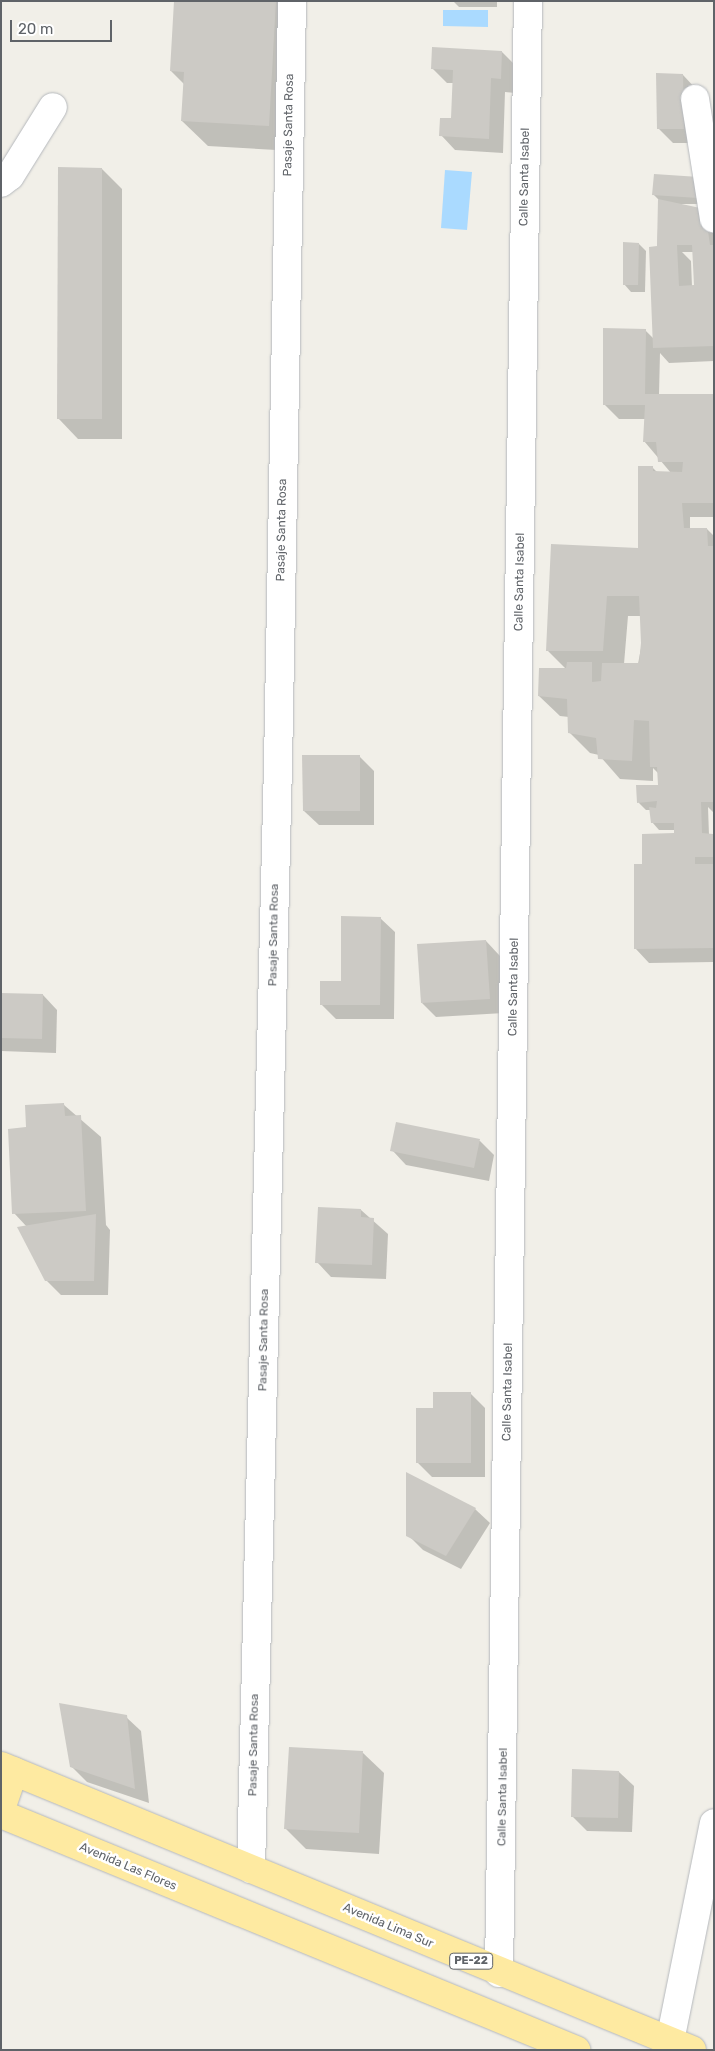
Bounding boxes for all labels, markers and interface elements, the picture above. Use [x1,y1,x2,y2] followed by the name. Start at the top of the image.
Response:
[12,10,115,42] scale bar
[18,20,53,38] text: 20 m
[281,74,297,176] street label: Pasaje Santa Rosa
[517,128,533,226] street label: Calle Santa Isabel
[274,479,290,581] street label: Pasaje Santa Rosa
[512,533,528,631] street label: Calle Santa Isabel
[266,884,282,986] street label: Pasaje Santa Rosa
[506,938,522,1036] street label: Calle Santa Isabel
[256,1289,272,1391] street label: Pasaje Santa Rosa
[500,1343,516,1441] street label: Calle Santa Isabel
[246,1694,262,1796] street label: Pasaje Santa Rosa
[495,1748,511,1846] street label: Calle Santa Isabel
[77,1840,179,1894] street label: Avenida Las Flores
[341,1900,435,1952] street label: Avenida Lima Sur
[448,1952,494,1970] road number: PE-22

